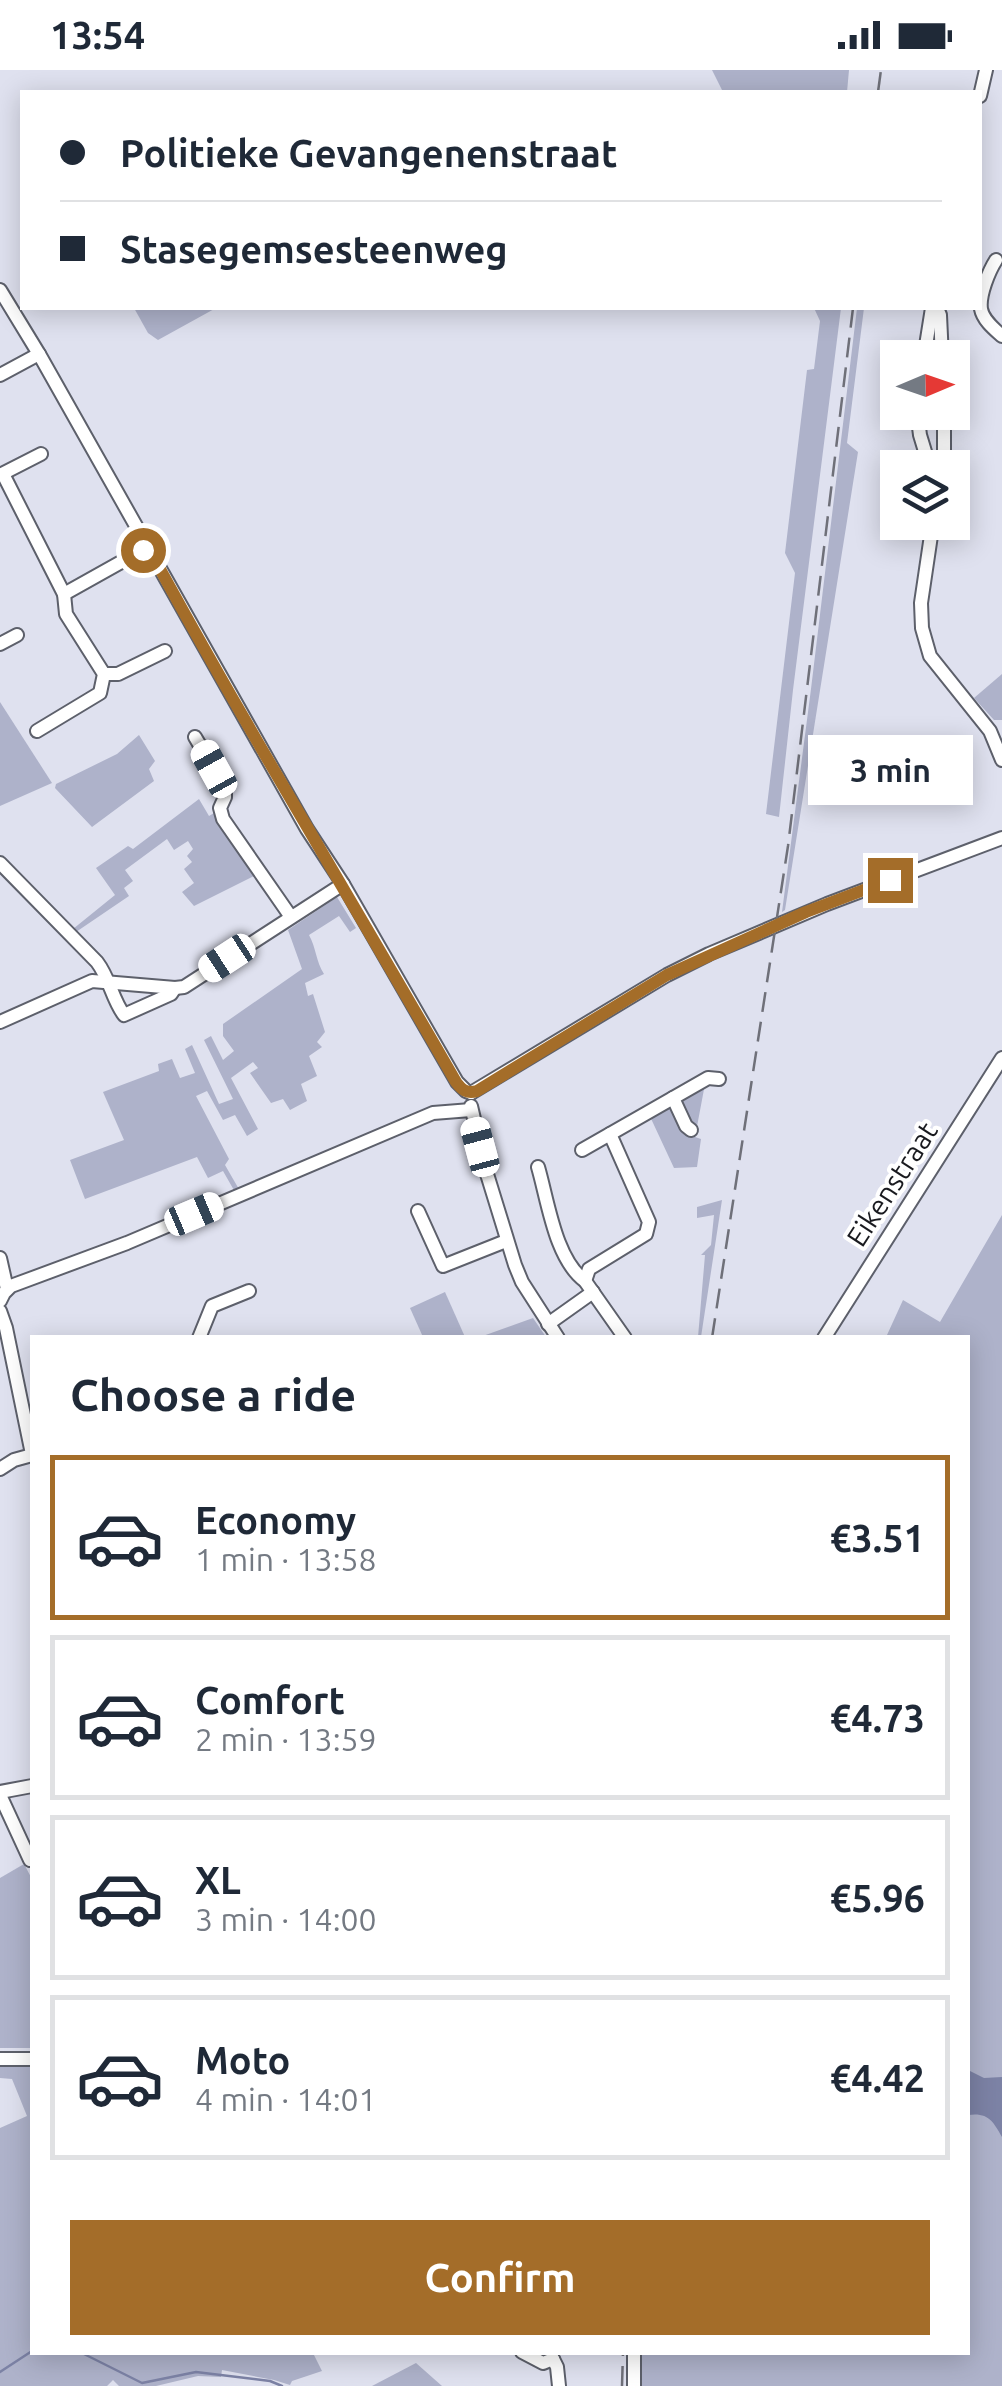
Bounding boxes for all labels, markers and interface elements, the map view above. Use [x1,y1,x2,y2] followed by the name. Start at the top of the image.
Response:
[50,14,145,56] text: 13:54
[120,132,617,174] text: Politieke Gevangenenstraat
[120,228,508,270] text: Stasegemsesteenweg
[880,340,970,430] north arrow
[880,340,970,540] map controls
[880,450,970,540] button: layers
[121,528,166,573] route start
[186,735,242,803] car
[808,735,972,805] callout: 3 min
[850,752,931,788] text: 3 min
[868,858,913,903] route end
[194,929,260,987] car
[458,1114,502,1180] car
[840,1116,943,1251] street label: Eikenstraat
[161,1188,227,1240] car
[70,1369,356,1420] text: Choose a ride
[75,1493,165,1583] icon: car
[195,1499,356,1541] text: Economy
[830,1517,925,1559] text: €3.51
[195,1541,377,1577] text: 1 min · 13:58
[75,1673,165,1763] icon: car
[195,1679,345,1721] text: Comfort
[830,1697,925,1739] text: €4.73
[195,1721,377,1757] text: 2 min · 13:59
[75,1853,165,1943] icon: car
[195,1859,241,1901] text: XL
[830,1877,925,1919] text: €5.96
[195,1901,377,1937] text: 3 min · 14:00
[75,2033,165,2123] icon: car
[195,2039,290,2081] text: Moto
[830,2057,925,2099] text: €4.42
[195,2081,377,2117] text: 4 min · 14:01
[70,2220,930,2335] button: Confirm

